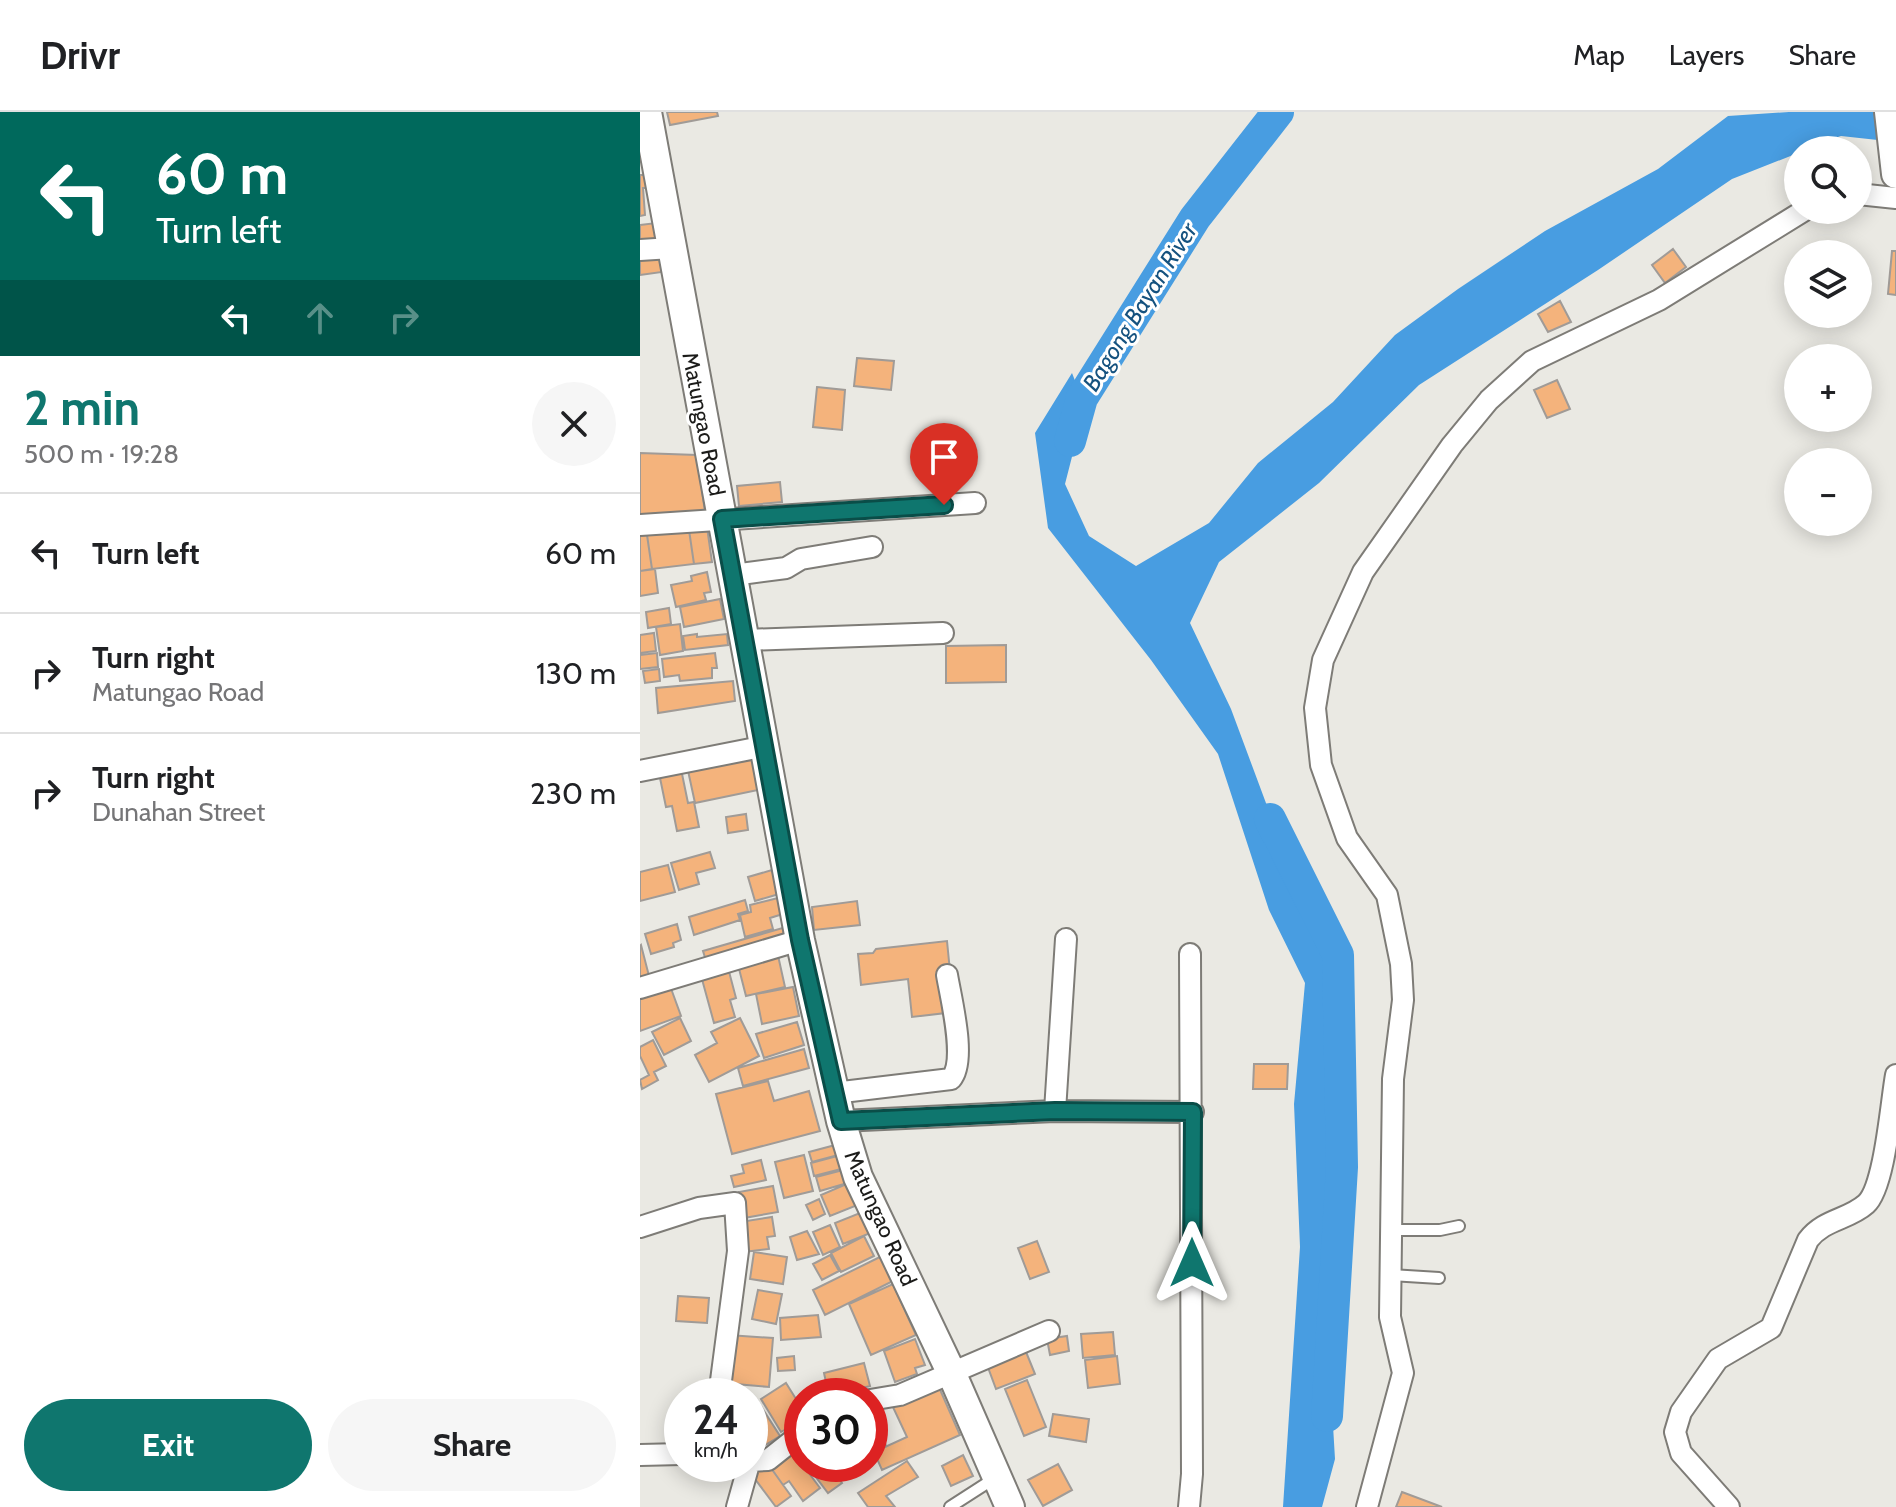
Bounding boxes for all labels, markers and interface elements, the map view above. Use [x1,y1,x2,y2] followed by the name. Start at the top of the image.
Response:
[40,32,120,79] text: Drivr
[1573,38,1625,72] text: Map
[1669,38,1744,72] text: Layers
[1788,38,1856,72] text: Share
[1784,136,1872,536] map controls
[1784,136,1872,224] button: search
[156,140,288,208] text: 60 m
[24,144,128,248] icon: left
[156,208,281,252] text: Turn left
[1076,216,1204,396] water label: Bagong Bayan River
[1784,240,1872,328] button: layers
[214,296,258,340] icon: left
[298,296,342,340] icon: ahead
[382,296,426,340] icon: right
[1784,344,1872,432] button: +
[676,350,731,498] street label: Matungao Road
[24,379,140,437] text: 2 min
[532,382,616,466] button: close
[910,423,978,505] pin
[922,435,966,479] icon: arrive
[24,438,179,470] text: 500 m · 19:28
[1784,448,1872,536] button: −
[24,531,68,575] icon: left
[92,535,200,572] text: Turn left
[545,535,616,572] text: 60 m
[92,639,215,676] text: Turn right
[24,651,68,695] icon: right
[536,655,616,692] text: 130 m
[92,676,264,708] text: Matungao Road
[92,759,215,796] text: Turn right
[24,771,68,815] icon: right
[530,775,616,812] text: 230 m
[92,796,265,828] text: Dunahan Street
[839,1146,922,1290] street label: Matungao Road
[1150,1221,1234,1305] position arrow
[784,1378,888,1482] speed limit sign: 30
[693,1395,739,1444] text: 24
[24,1399,312,1491] button: Exit
[328,1399,616,1491] button: Share
[694,1438,738,1462] text: km/h

